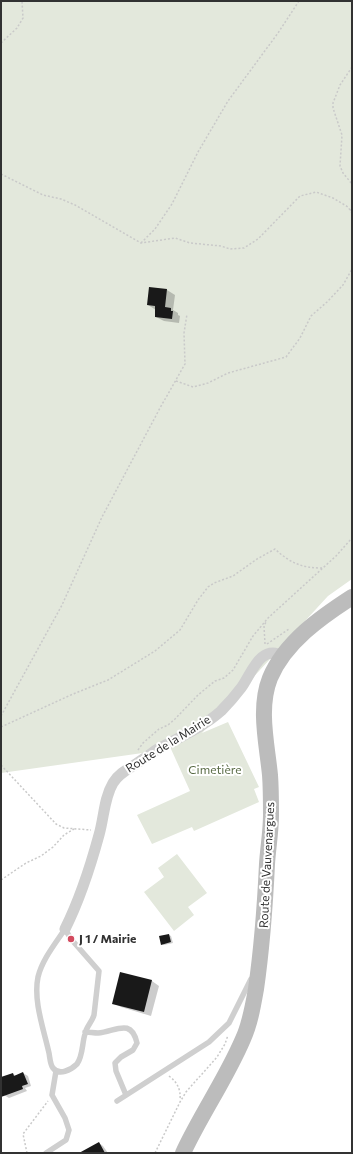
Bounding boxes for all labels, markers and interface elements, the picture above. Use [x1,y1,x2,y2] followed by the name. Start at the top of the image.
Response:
[123,712,213,776] street label: Route de la Mairie
[188,763,242,777] park label: Cimetière
[257,802,277,928] street label: Route de Vauvenargues
[79,932,136,946] place label: J 1 / Mairie
[66,934,76,944] marker: J 1 / Mairie

